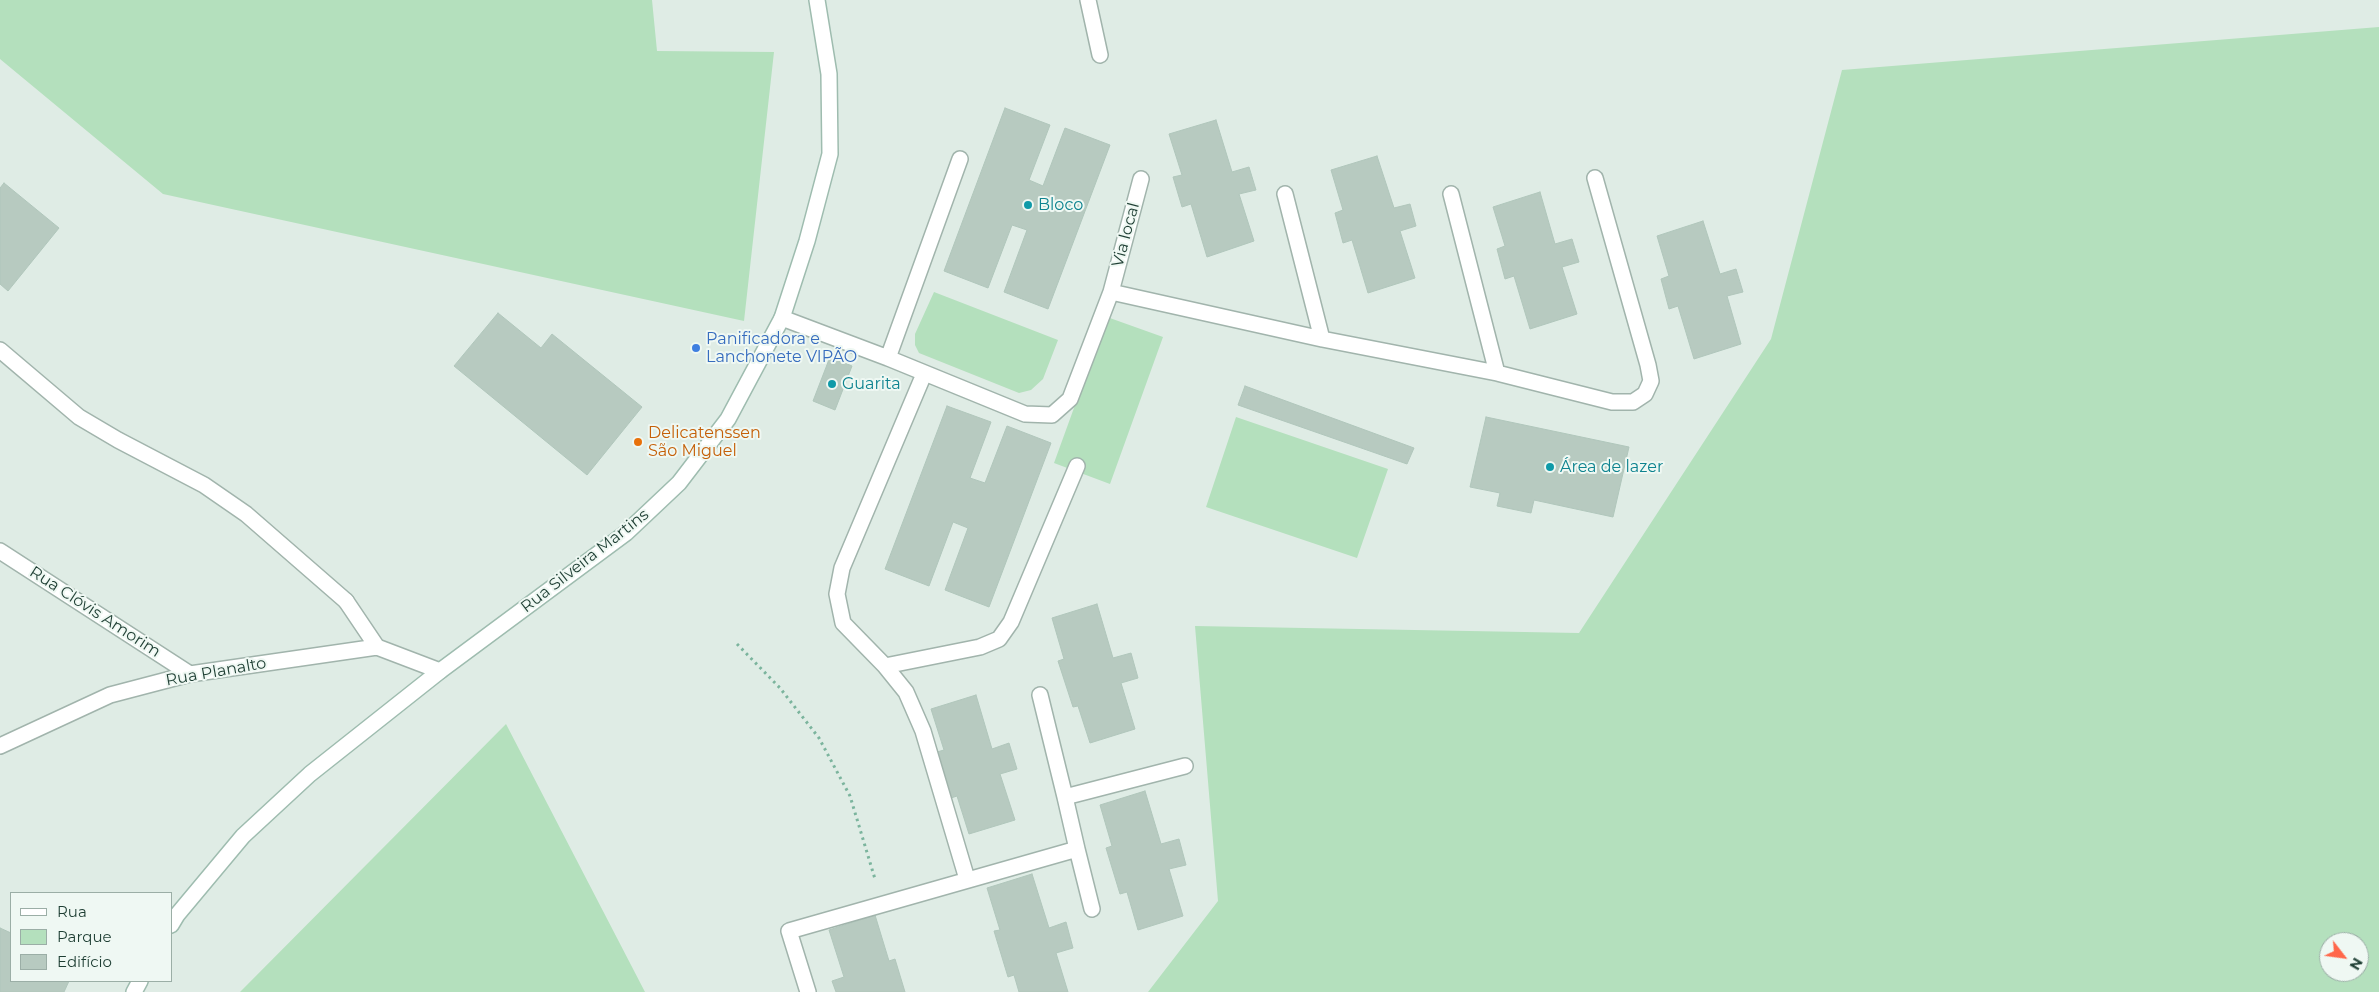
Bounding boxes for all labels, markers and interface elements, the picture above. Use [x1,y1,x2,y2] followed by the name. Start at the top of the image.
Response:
[1038,195,1083,215] place label: Bloco
[1022,199,1034,211] marker: Bloco
[1108,201,1144,269] street label: Via local
[706,329,857,367] place label: Panificadora e Lanchonete VIPÃO
[690,342,702,354] marker: Panificadora e Lanchonete VIPÃO
[842,374,901,394] place label: Guarita
[826,378,838,390] marker: Guarita
[648,423,761,461] place label: Delicatenssen São Miguel
[632,436,644,448] marker: Delicatenssen São Miguel
[1560,457,1663,477] place label: Área de lazer
[1544,461,1556,473] marker: Área de lazer
[517,505,653,617] street label: Rua Silveira Martins
[26,562,164,662] street label: Rua Clóvis Amorim
[164,654,268,690] street label: Rua Planalto
[10,892,172,982] legend
[57,902,87,921] text: Rua
[57,927,112,946] text: Parque
[2319,932,2369,982] north arrow
[57,952,112,971] text: Edifício
[2346,955,2367,973] text: N

